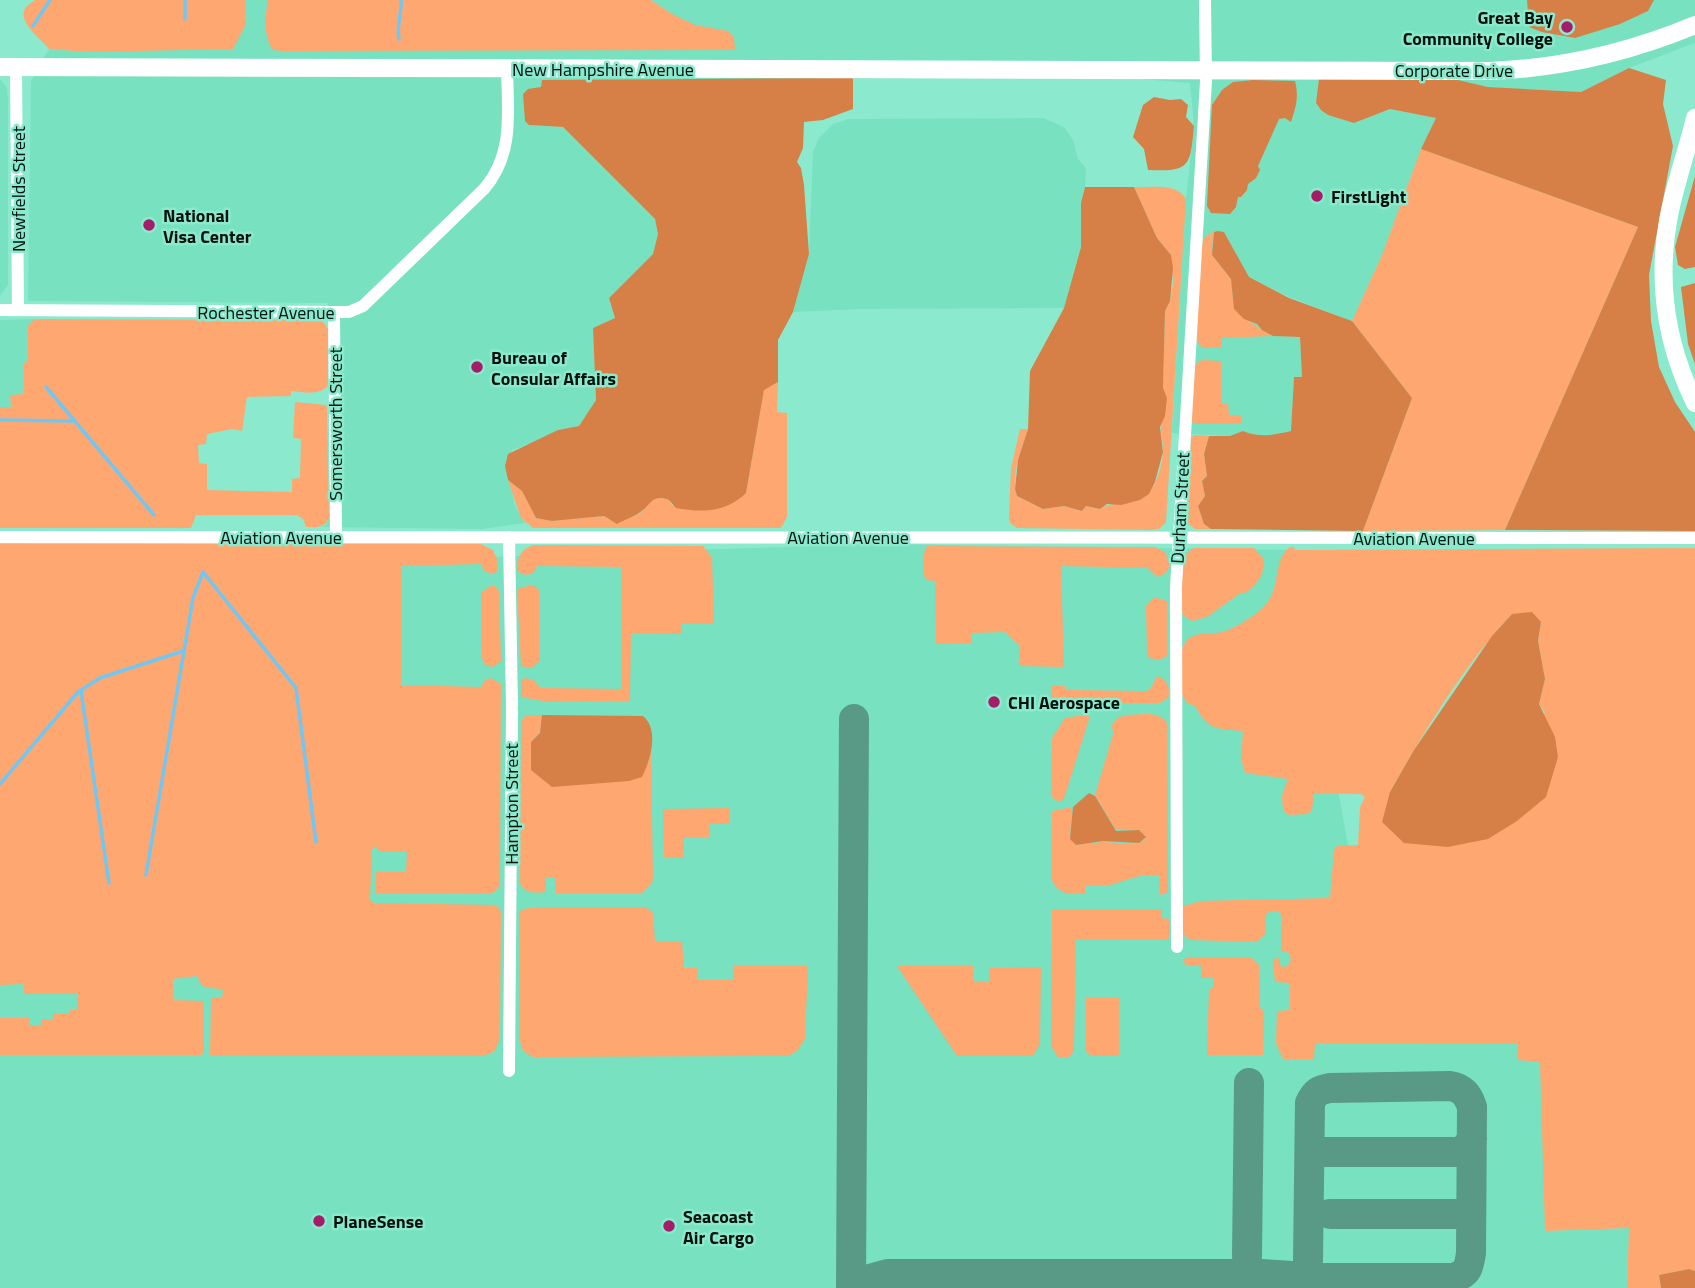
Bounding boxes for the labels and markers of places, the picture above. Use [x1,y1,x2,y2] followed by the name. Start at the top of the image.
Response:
[1403,4,1553,52] place label: Great Bay Community College
[1559,19,1575,35] marker: Great Bay Community College
[1331,183,1407,210] place label: FirstLight
[1309,188,1325,204] marker: FirstLight
[163,202,252,250] place label: National Visa Center
[141,217,157,233] marker: National Visa Center
[491,344,616,392] place label: Bureau of Consular Affairs
[469,359,485,375] marker: Bureau of Consular Affairs
[1008,689,1120,716] place label: CHI Aerospace
[986,694,1002,710] marker: CHI Aerospace
[683,1203,754,1251] place label: Seacoast Air Cargo
[333,1208,423,1235] place label: PlaneSense
[311,1213,327,1229] marker: PlaneSense
[661,1218,677,1234] marker: Seacoast Air Cargo

